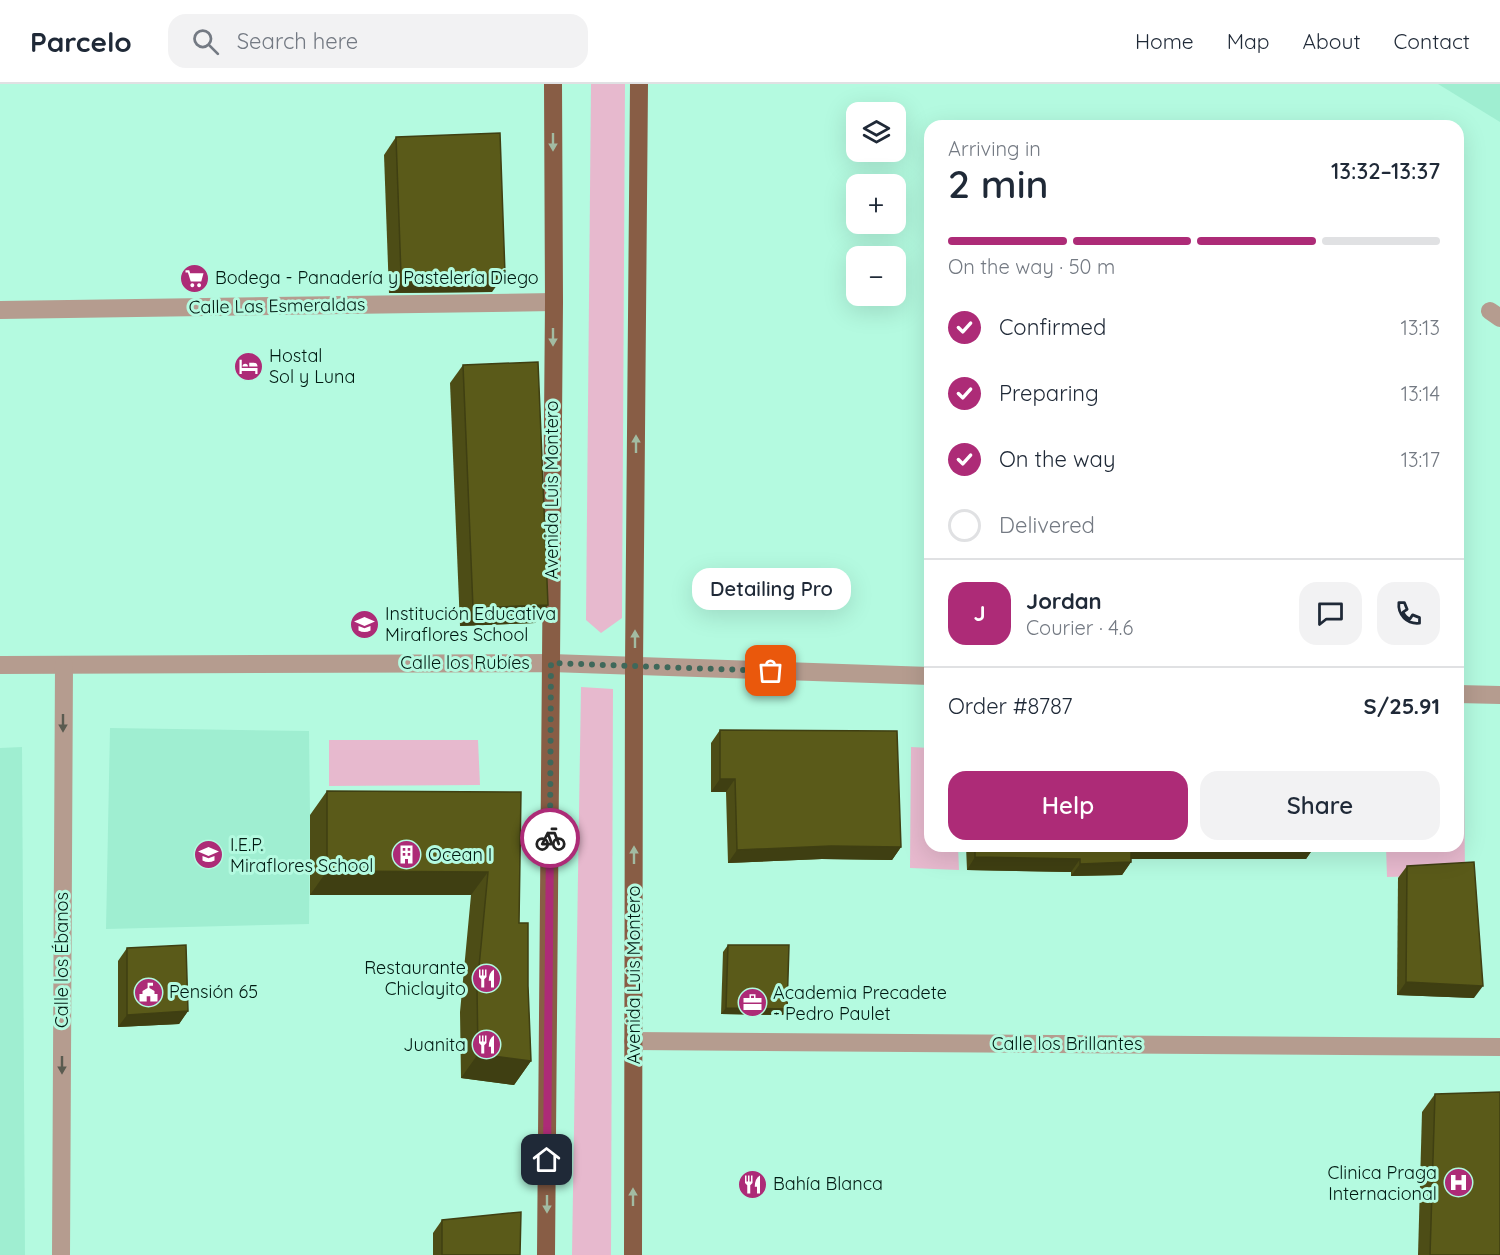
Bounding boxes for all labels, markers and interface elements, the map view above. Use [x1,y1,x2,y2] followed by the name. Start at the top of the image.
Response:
[168,14,588,68] search box
[30,24,132,59] text: Parcelo
[189,25,222,58] icon: search
[237,27,358,55] text: Search here
[1135,28,1194,54] text: Home
[1227,28,1270,54] text: Map
[1303,28,1361,54] text: About
[1394,28,1470,54] text: Contact
[846,102,906,306] map controls
[846,102,906,162] button: layers
[548,133,558,152] one-way arrow
[948,136,1041,161] text: Arriving in
[1331,157,1440,185] text: 13:32–13:37
[948,159,1049,208] text: 2 min
[846,174,906,234] button: +
[846,246,906,306] button: −
[948,254,1115,279] text: On the way · 50 m
[178,262,210,294] supermarket icon: Bodega - Panadería y Pastelería Diego
[215,266,539,289] place label: Bodega - Panadería y Pastelería Diego
[188,292,366,319] street label: Calle Las Esmeraldas
[948,311,981,344] icon: check
[999,313,1106,341] text: Confirmed
[1401,315,1440,340] text: 13:13
[548,328,558,347] one-way arrow
[269,344,355,388] place label: Hostal Sol y Luna
[232,350,264,382] hotel icon: Hostal Sol y Luna
[948,377,981,410] icon: check
[999,379,1099,407] text: Preparing
[1401,381,1440,406] text: 13:14
[540,401,563,579] street label: Avenida Luis Montero
[631,434,641,453] one-way arrow
[948,443,981,476] icon: check
[999,445,1115,473] text: On the way
[1401,447,1440,472] text: 13:17
[999,511,1095,539] text: Delivered
[692,569,850,611] callout: Detailing Pro
[710,576,833,601] text: Detailing Pro
[1299,582,1362,645] button: chat
[1377,582,1440,645] button: phone
[1026,587,1102,615] text: Jordan
[973,599,986,627] text: J
[385,602,556,646] place label: Institución Educativa Miraflores School
[348,608,380,640] school or university icon: Institución Educativa Miraflores School
[1026,615,1133,640] text: Courier · 4.6
[630,629,640,648] one-way arrow
[745,645,796,696] pin
[400,651,530,674] street label: Calle los Rubíes
[754,654,787,687] icon: bag
[948,692,1072,720] text: Order #8787
[1364,692,1440,720] text: S/25.91
[58,714,68,733] one-way arrow
[948,771,1188,840] button: Help
[1200,771,1440,840] button: Share
[520,808,580,868] courier
[534,822,567,855] icon: bike
[230,833,373,877] place label: I.E.P. Miraflores School
[193,839,225,871] school or university icon: I.E.P. Miraflores School
[391,839,423,871] building icon: Ocean I
[428,843,492,866] place label: Ocean I
[629,845,639,864] one-way arrow
[622,886,645,1064] street label: Avenida Luis Montero
[50,892,73,1028] street label: Calle los Ébanos
[364,956,466,1000] place label: Restaurante Chiclayito
[471,962,503,994] restaurant icon: Restaurante Chiclayito
[132,976,164,1008] public building icon: Pensión 65
[169,980,258,1003] place label: Pensión 65
[773,981,947,1025] place label: Academia Precadete - Pedro Paulet
[736,987,768,1019] office icon: Academia Precadete - Pedro Paulet
[471,1029,503,1061] restaurant icon: Juanita
[992,1032,1142,1055] street label: Calle los Brillantes
[403,1033,466,1056] place label: Juanita
[57,1056,66,1075] one-way arrow
[521,1134,572,1185] pin
[530,1143,563,1176] icon: home
[1327,1161,1437,1205] place label: Clinica Praga Internacional
[1442,1167,1474,1199] hospital icon: Clinica Praga Internacional
[736,1168,768,1200] restaurant icon: Bahía Blanca
[773,1172,883,1195] place label: Bahía Blanca
[628,1187,638,1206] one-way arrow
[542,1195,552,1214] one-way arrow

